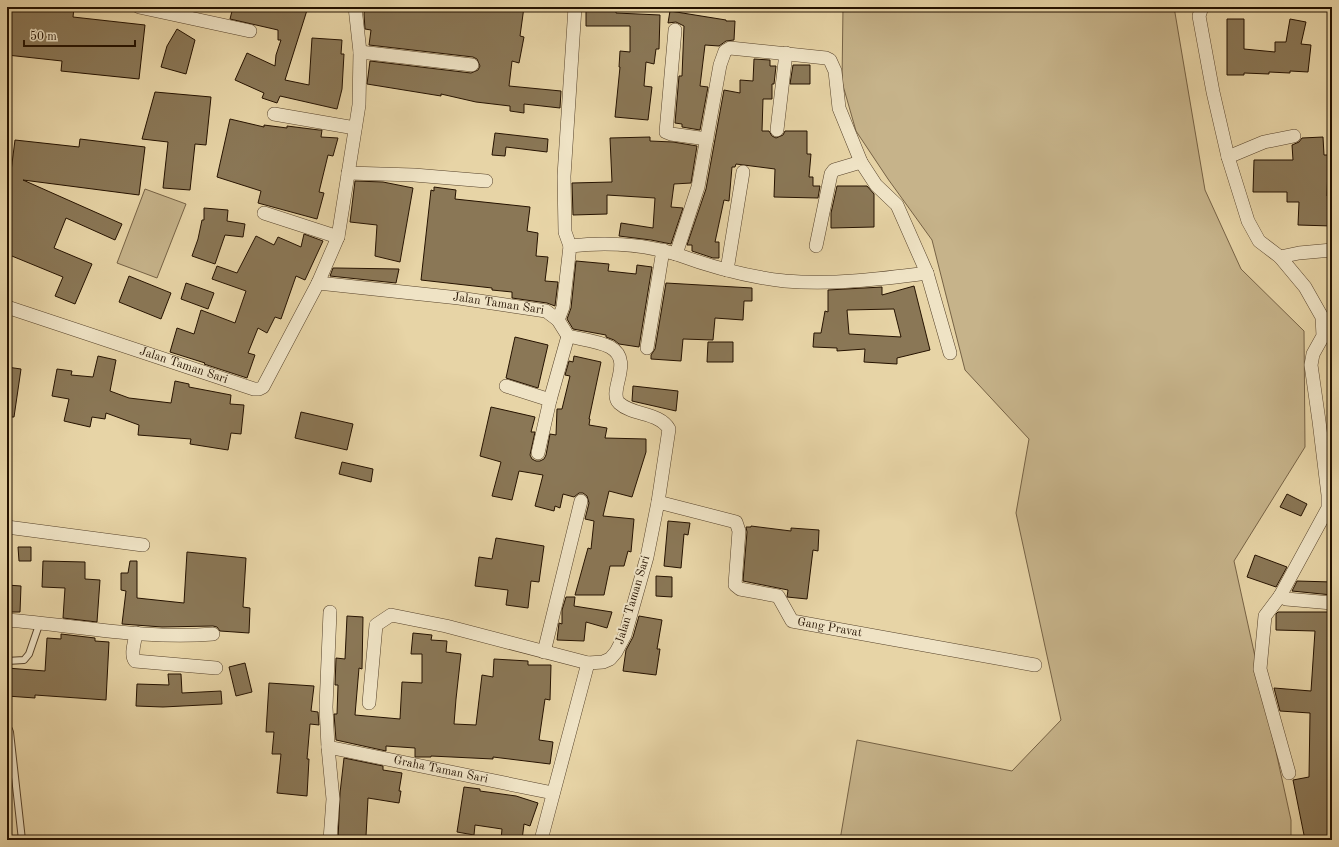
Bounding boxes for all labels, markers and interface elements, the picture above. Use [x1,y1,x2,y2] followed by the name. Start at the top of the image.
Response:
[24,22,135,48] scale bar
[30,30,57,43] text: 50 m
[452,291,545,317] street label: Jalan Taman Sari
[138,345,229,386] street label: Jalan Taman Sari
[614,554,652,646] street label: Jalan Taman Sari
[796,616,863,640] street label: Gang Pravat
[392,755,489,786] street label: Graha Taman Sari

